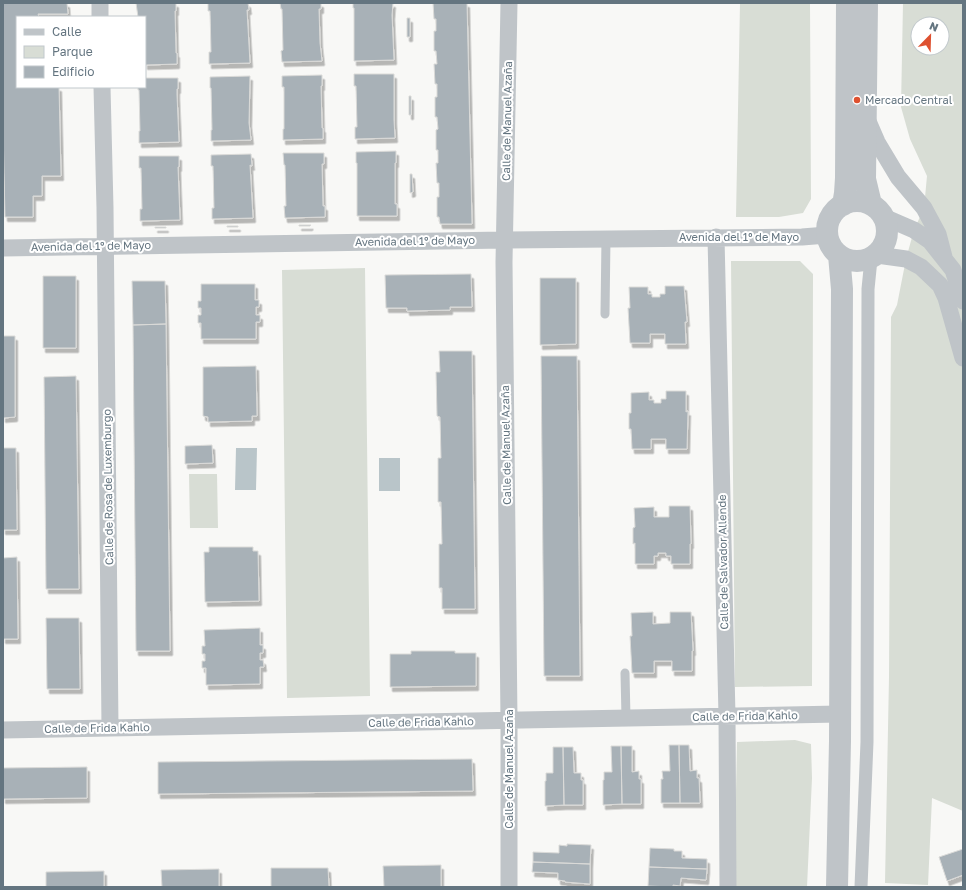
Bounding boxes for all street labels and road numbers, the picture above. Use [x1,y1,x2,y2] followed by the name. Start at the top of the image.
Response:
[499,61,514,181] street label: Calle de Manuel Azaña
[679,230,799,243] street label: Avenida del 1º de Mayo
[355,233,476,248] street label: Avenida del 1º de Mayo
[31,238,152,253] street label: Avenida del 1º de Mayo
[498,385,513,505] street label: Calle de Manuel Azaña
[100,409,115,565] street label: Calle de Rosa de Luxemburgo
[715,494,730,630] street label: Calle de Salvador Allende
[692,708,798,723] street label: Calle de Frida Kahlo
[502,709,515,829] street label: Calle de Manuel Azaña
[368,714,474,729] street label: Calle de Frida Kahlo
[44,720,150,735] street label: Calle de Frida Kahlo

